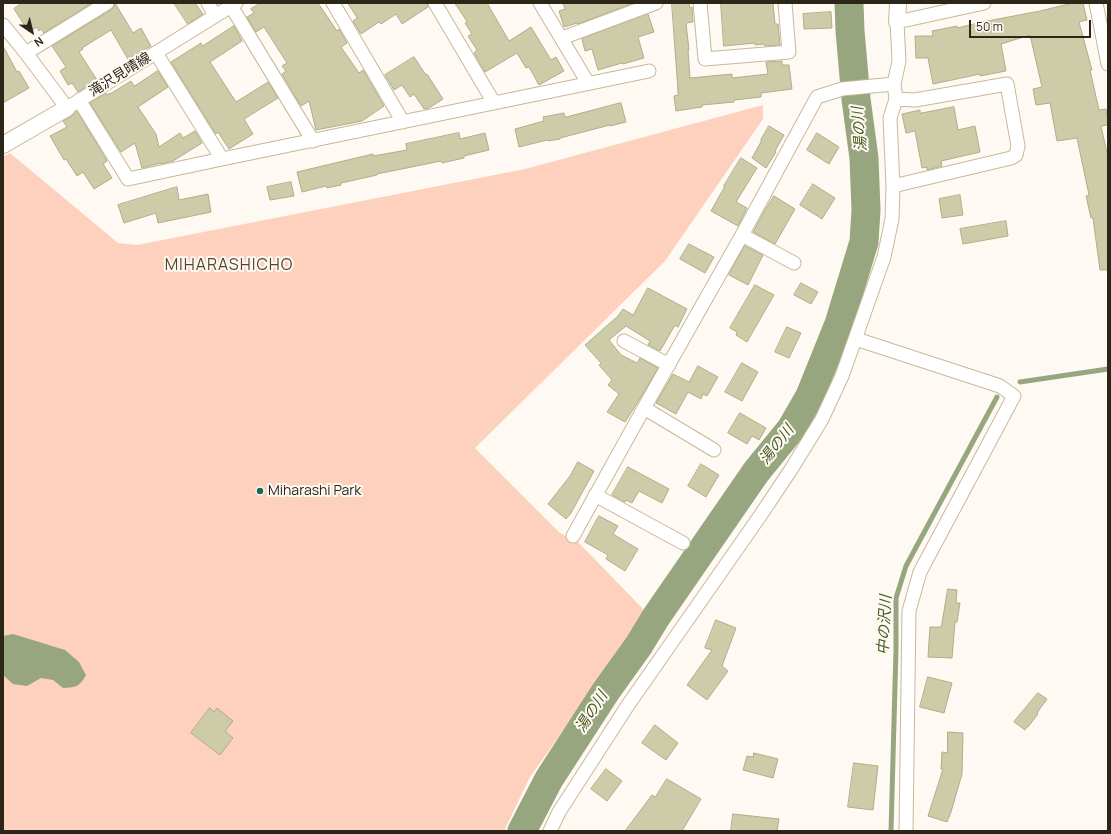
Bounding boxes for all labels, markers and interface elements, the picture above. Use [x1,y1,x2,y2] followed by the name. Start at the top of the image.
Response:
[12,12,52,52] north arrow
[971,12,1093,38] scale bar
[976,18,1003,35] text: 50 m
[32,34,47,51] text: N
[86,49,154,101] street label: 滝沢見晴線
[849,106,871,152] water label: 湯の川
[165,256,293,276] district label: MIHARASHICHO
[756,422,798,468] water label: 湯の川
[268,483,361,499] place label: Miharashi Park
[255,486,265,496] marker: Miharashi Park
[874,595,896,655] water label: 中の沢川
[572,688,612,736] water label: 湯の川

